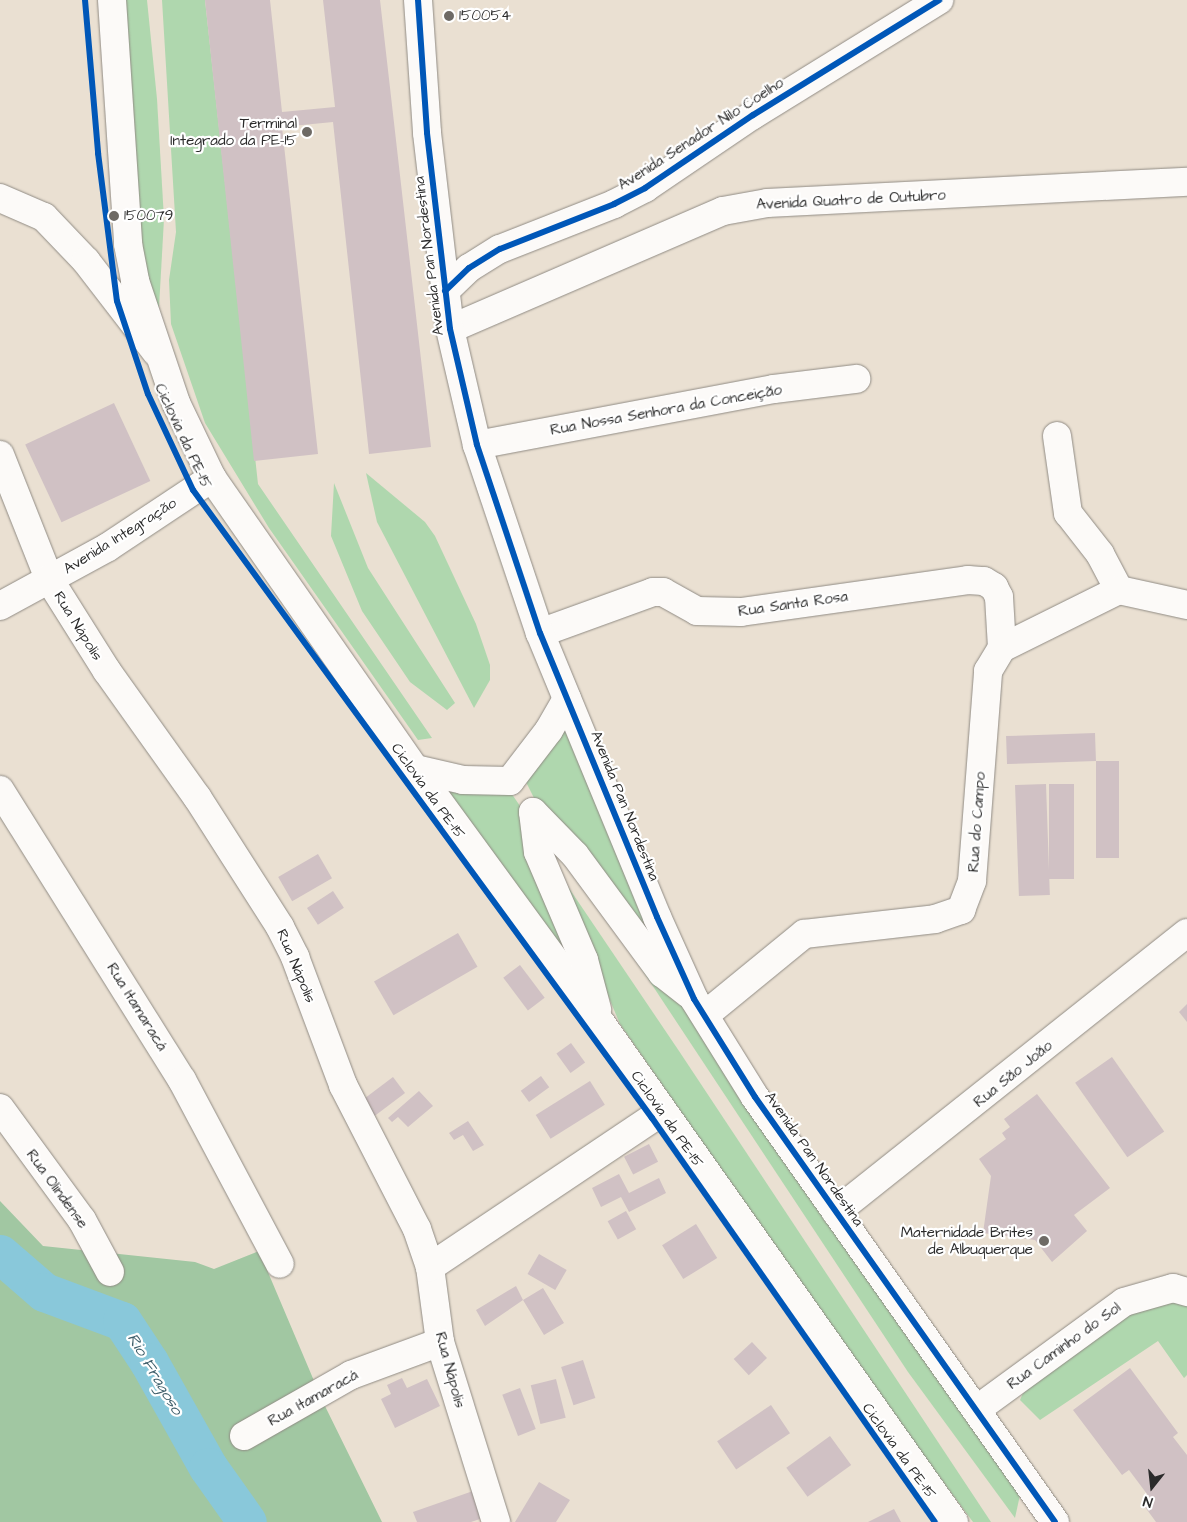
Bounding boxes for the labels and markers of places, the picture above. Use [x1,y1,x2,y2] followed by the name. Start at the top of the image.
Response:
[459,7,511,25] place label: 150054
[443,10,455,22] marker: 150054
[170,114,297,149] place label: Terminal Integrado da PE-15
[301,126,313,138] marker: Terminal Integrado da PE-15
[124,207,173,225] place label: 150079
[108,210,120,222] marker: 150079
[901,1223,1033,1258] place label: Maternidade Brites de Albuquerque
[1037,1234,1051,1248] marker: Maternidade Brites de Albuquerque

